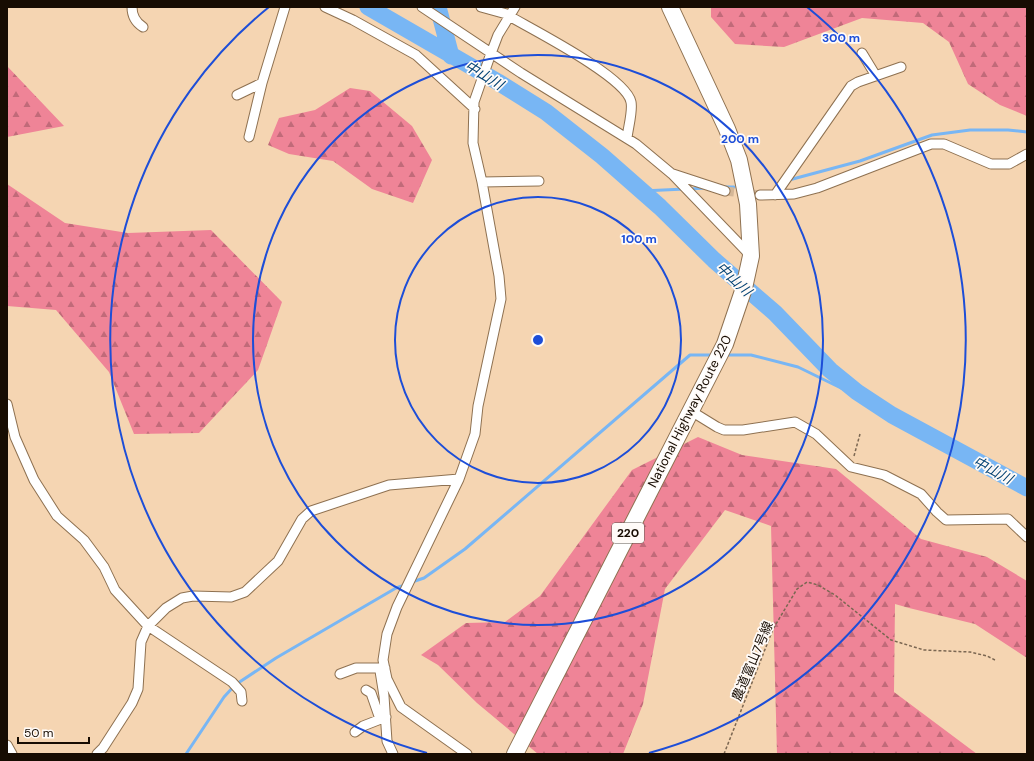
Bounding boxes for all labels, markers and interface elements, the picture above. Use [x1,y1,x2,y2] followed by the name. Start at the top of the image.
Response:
[822,30,860,46] text: 300 m
[461,56,508,95] water label: 中山川
[721,131,759,147] text: 200 m
[621,231,657,247] text: 100 m
[713,258,757,301] water label: 中山川
[644,332,735,490] street label: National Highway Route 220
[531,333,545,347] centre of rings
[970,452,1018,489] water label: 中山川
[612,523,644,543] road number: 220
[728,619,777,704] street label: 農道富山7号線
[18,719,89,745] scale bar
[24,725,53,741] text: 50 m

